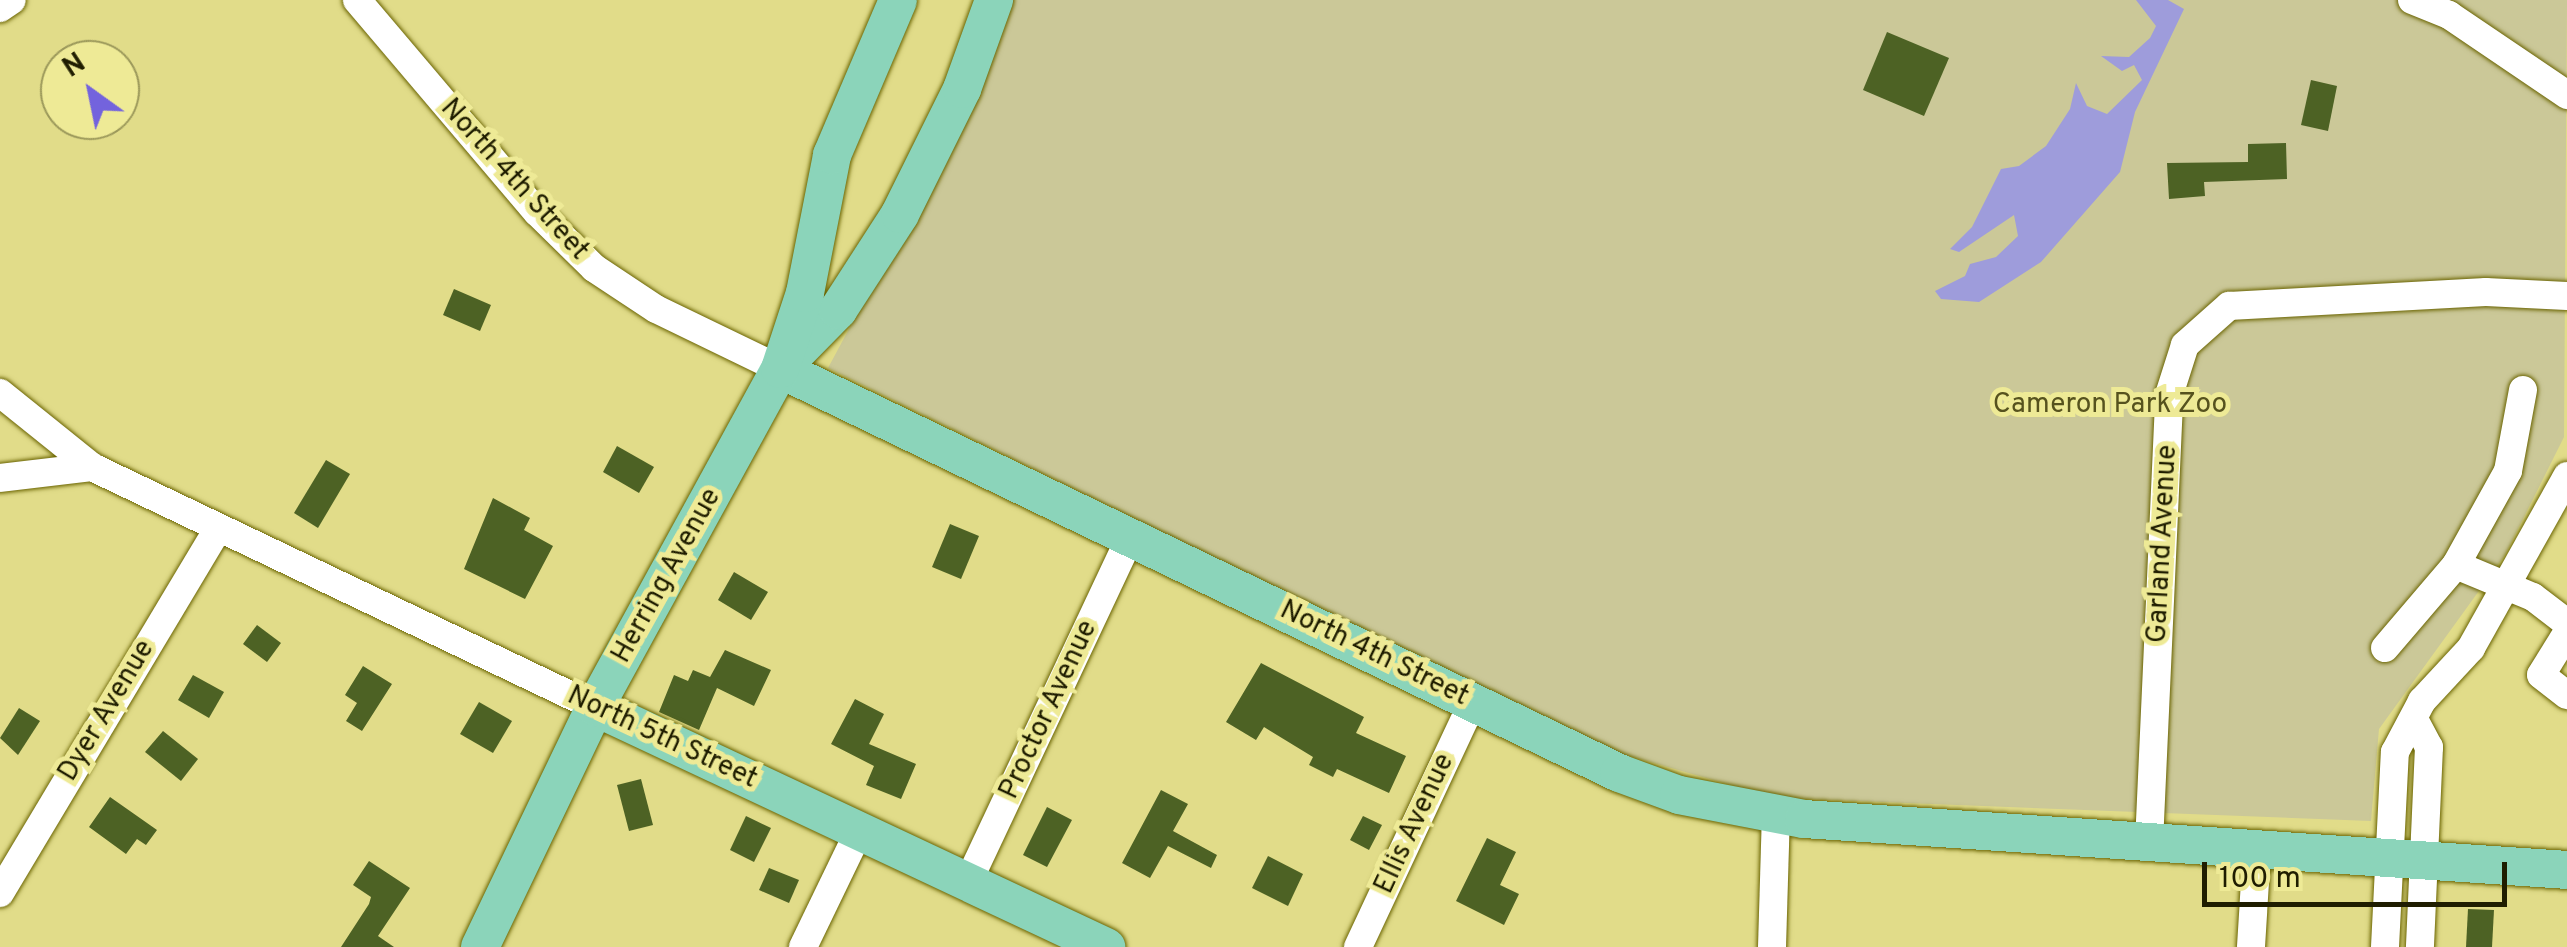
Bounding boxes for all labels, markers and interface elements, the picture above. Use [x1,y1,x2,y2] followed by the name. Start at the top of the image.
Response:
[40,40,140,140] north arrow
[57,46,93,87] text: N
[433,92,595,268] street label: North 4th Street
[1993,388,2227,422] park label: Cameron Park Zoo
[2141,443,2185,645] street label: Garland Avenue
[605,482,729,670] street label: Herring Avenue
[1274,594,1474,714] street label: North 4th Street
[993,615,1105,805] street label: Proctor Avenue
[51,634,163,788] street label: Dyer Avenue
[562,679,762,797] street label: North 5th Street
[1368,748,1462,900] street label: Ellis Avenue
[2207,842,2512,904] scale bar
[2219,861,2301,898] text: 100 m

